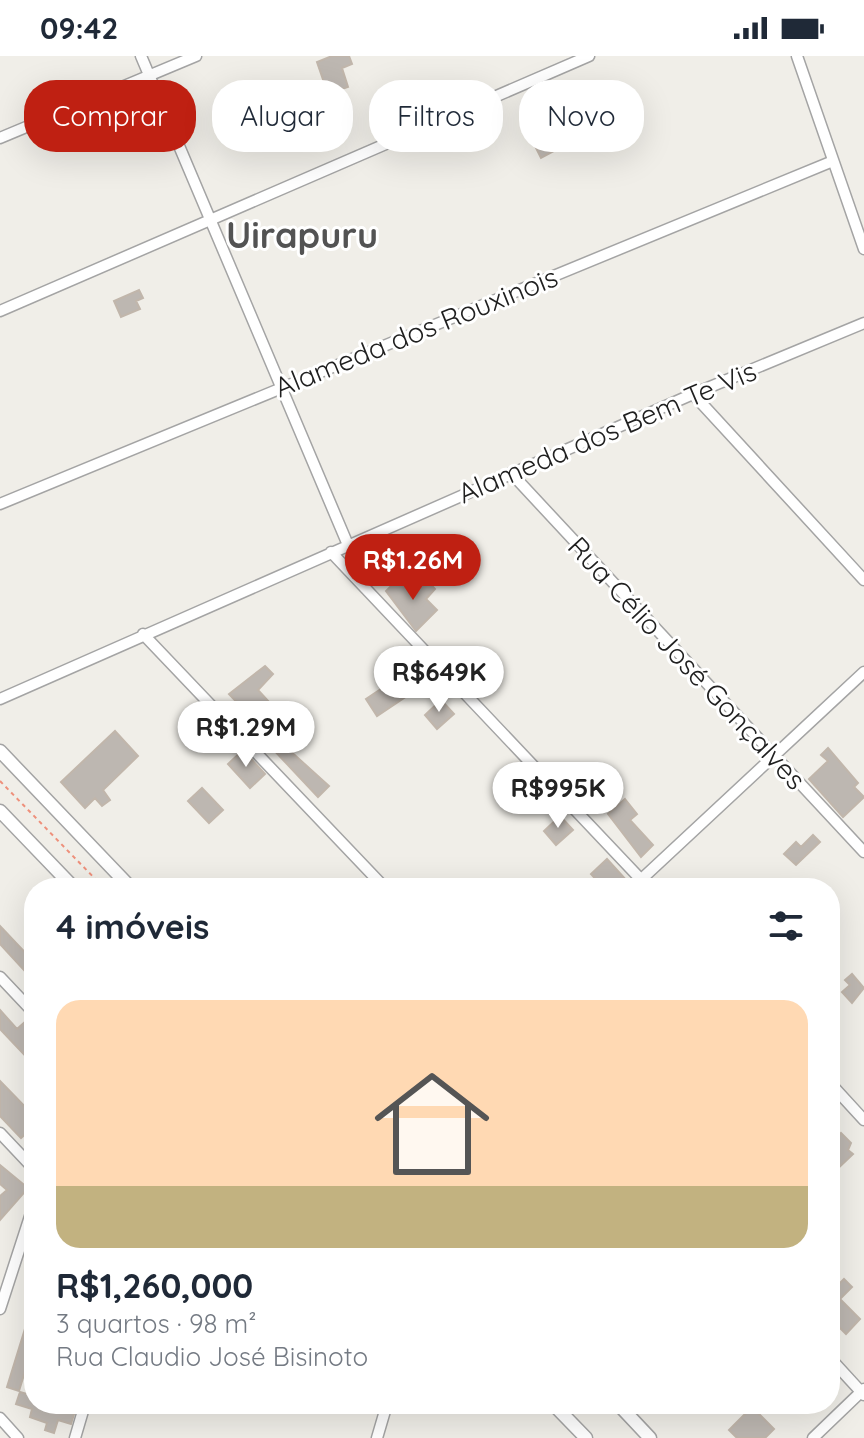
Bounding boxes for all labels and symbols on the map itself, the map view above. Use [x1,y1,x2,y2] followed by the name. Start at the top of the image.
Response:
[226,212,378,257] district label: Uirapuru
[269,259,563,404] street label: Alameda dos Rouxinois
[452,353,761,510] street label: Alameda dos Bem Te Vis
[561,529,814,796] street label: Rua Célio José Gonçalves
[339,534,487,602] pin: R$1.26M
[374,646,504,714] pin: R$649K
[172,701,320,769] pin: R$1.29M
[493,762,623,830] pin: R$995K

